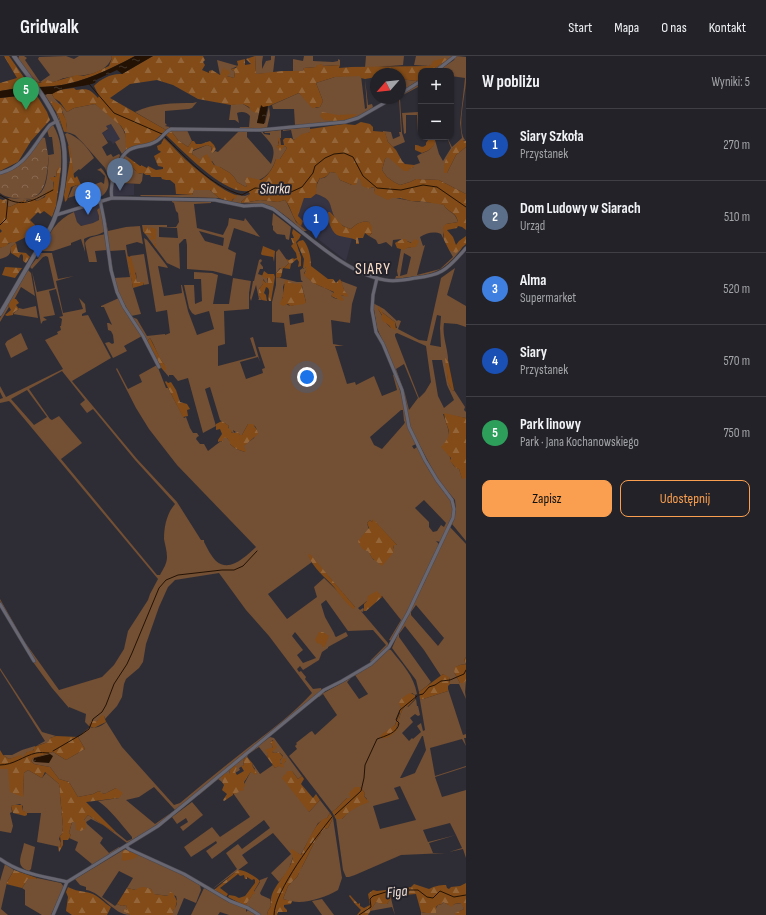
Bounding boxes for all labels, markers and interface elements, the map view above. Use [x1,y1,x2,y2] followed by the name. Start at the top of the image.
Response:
[20,16,79,39] text: Gridwalk
[568,19,592,36] text: Start
[614,19,639,36] text: Mapa
[661,19,687,36] text: O nas
[709,19,746,36] text: Kontakt
[370,68,406,104] north arrow
[418,68,454,140] map controls
[418,68,454,104] button: +
[482,72,540,92] text: W pobliżu
[712,74,750,90] text: Wyniki: 5
[13,77,39,110] pin: 5
[418,104,454,140] button: −
[520,127,584,146] text: Siary Szkoła
[492,137,498,153] text: 1
[723,137,750,153] text: 270 m
[520,146,568,162] text: Przystanek
[107,158,133,191] pin: 2
[259,179,291,199] water label: Siarka
[75,182,101,215] pin: 3
[520,199,641,218] text: Dom Ludowy w Siarach
[303,206,329,239] pin: 1
[492,209,498,225] text: 2
[724,209,750,225] text: 510 m
[520,218,545,234] text: Urząd
[25,225,51,258] pin: 4
[355,260,391,279] district label: SIARY
[520,271,546,290] text: Alma
[492,281,498,297] text: 3
[723,281,750,297] text: 520 m
[520,290,576,306] text: Supermarket
[520,343,547,362] text: Siary
[492,353,498,369] text: 4
[723,353,750,369] text: 570 m
[520,362,568,378] text: Przystanek
[297,367,317,387] your location
[520,415,581,434] text: Park linowy
[492,425,498,441] text: 5
[723,425,750,441] text: 750 m
[520,434,639,450] text: Park · Jana Kochanowskiego
[482,480,612,517] button: Zapisz
[620,480,750,517] button: Udostępnij
[386,882,408,902] water label: Figa

